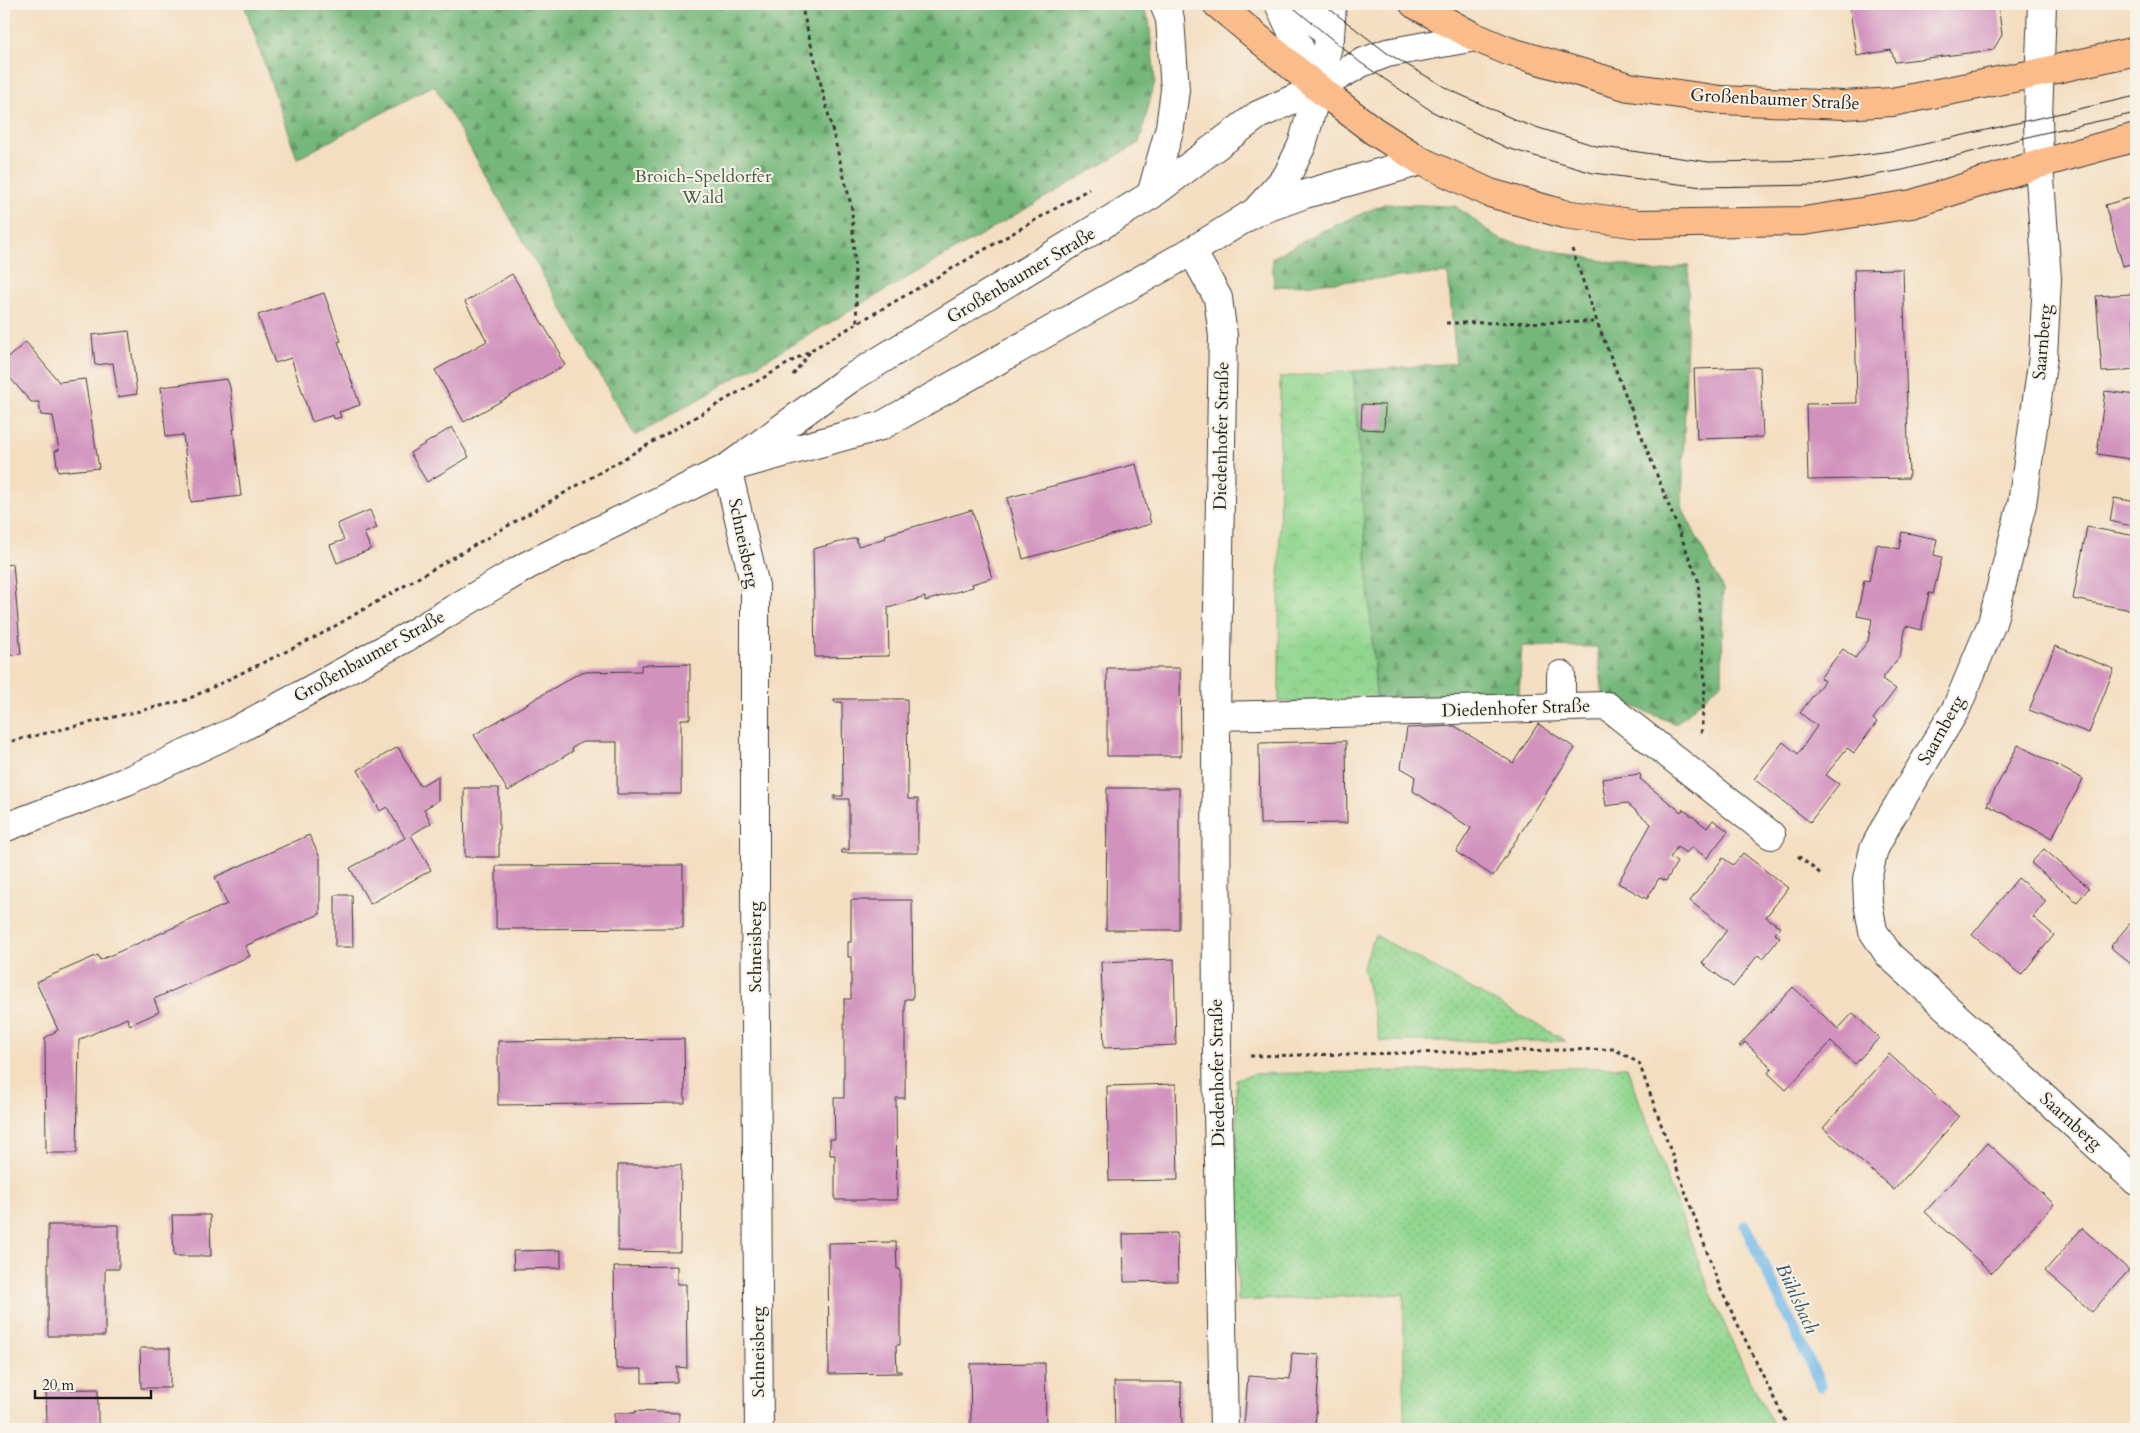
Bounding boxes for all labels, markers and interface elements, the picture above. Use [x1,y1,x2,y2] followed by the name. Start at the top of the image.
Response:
[1690,83,1860,116] street label: Großenbaumer Straße
[634,164,772,210] park label: Broich-Speldorfer Wald
[942,221,1100,330] street label: Großenbaumer Straße
[2027,302,2058,381] street label: Saarnberg
[1208,362,1235,510] street label: Diedenhofer Straße
[722,496,765,591] street label: Schneisberg
[289,604,450,709] street label: Großenbaumer Straße
[1912,690,1971,769] street label: Saarnberg
[1441,693,1591,724] street label: Diedenhofer Straße
[743,901,768,993] street label: Schneisberg
[1204,999,1231,1147] street label: Diedenhofer Straße
[2034,1087,2108,1157] street label: Saarnberg
[1769,1259,1825,1338] water label: Bühlsbach
[746,1306,771,1398] street label: Schneisberg
[35,1368,151,1400] scale bar
[42,1375,74,1395] text: 20 m

